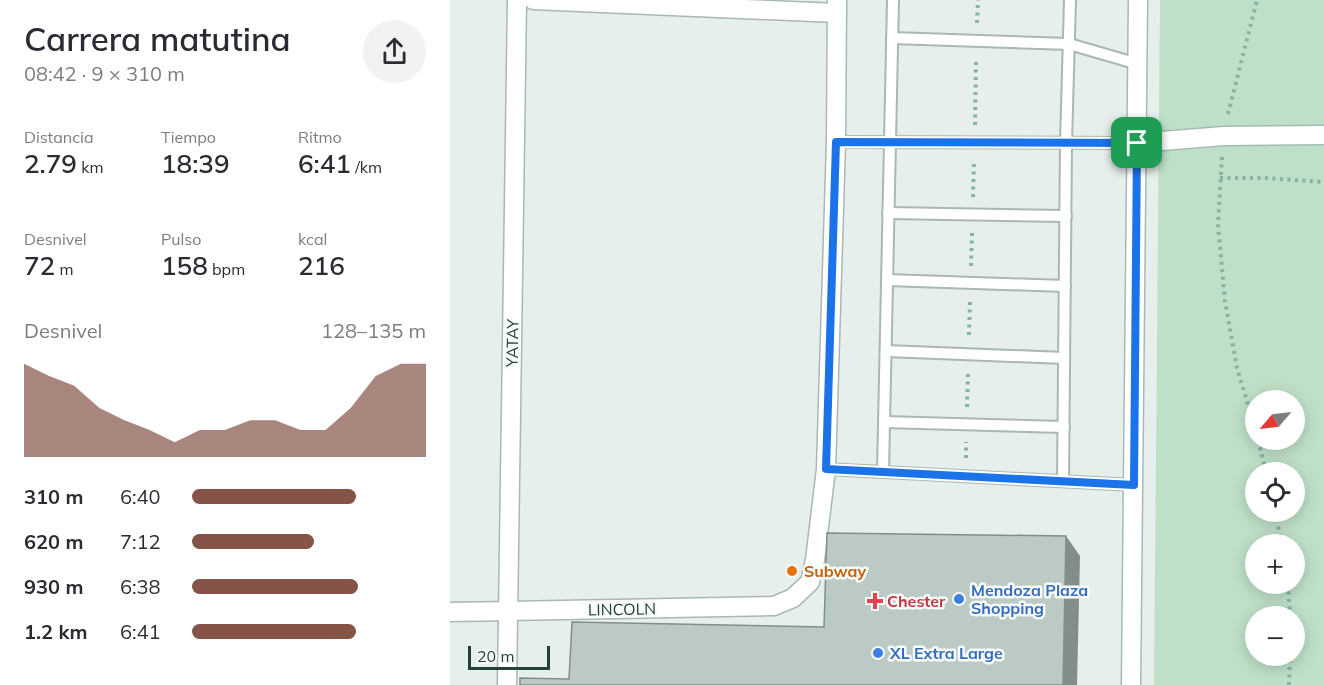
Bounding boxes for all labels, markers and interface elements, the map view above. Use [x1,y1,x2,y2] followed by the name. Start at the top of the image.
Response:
[24,18,291,59] text: Carrera matutina
[363,20,426,83] button: share
[24,61,185,86] text: 08:42 · 9 × 310 m
[1111,117,1162,168] pin
[1120,126,1153,159] icon: arrive
[24,127,94,147] text: Distancia
[161,127,216,147] text: Tiempo
[298,127,342,147] text: Ritmo
[24,147,77,180] text: 2.79
[161,147,230,180] text: 18:39
[298,147,351,180] text: 6:41
[77,157,103,177] text: km
[351,157,382,177] text: /km
[24,229,87,249] text: Desnivel
[161,229,201,249] text: Pulso
[298,229,327,249] text: kcal
[24,249,55,282] text: 72
[161,249,208,282] text: 158
[298,249,345,282] text: 216
[55,259,73,279] text: m
[208,259,245,279] text: bpm
[24,318,102,343] text: Desnivel
[321,318,426,343] text: 128–135 m
[502,319,522,368] street label: YATAY
[1245,390,1305,450] north arrow
[1245,390,1305,666] map controls
[1245,462,1305,522] button: locate
[24,484,83,509] text: 310 m
[120,484,161,509] text: 6:40
[24,529,83,554] text: 620 m
[120,529,161,554] text: 7:12
[1245,534,1305,594] button: +
[804,561,866,581] place label: Subway
[785,564,799,578] marker: Subway
[24,574,83,599] text: 930 m
[120,574,161,599] text: 6:38
[971,580,1088,618] place label: Mendoza Plaza Shopping
[887,591,946,611] place label: Chester
[952,592,966,606] marker: Mendoza Plaza Shopping
[868,594,882,608] marker: Chester
[588,598,656,620] street label: LINCOLN
[1245,606,1305,666] button: −
[24,619,87,644] text: 1.2 km
[120,619,161,644] text: 6:41
[468,643,550,670] scale bar
[889,643,1003,663] place label: XL Extra Large
[477,646,514,666] text: 20 m
[871,646,885,660] marker: XL Extra Large

